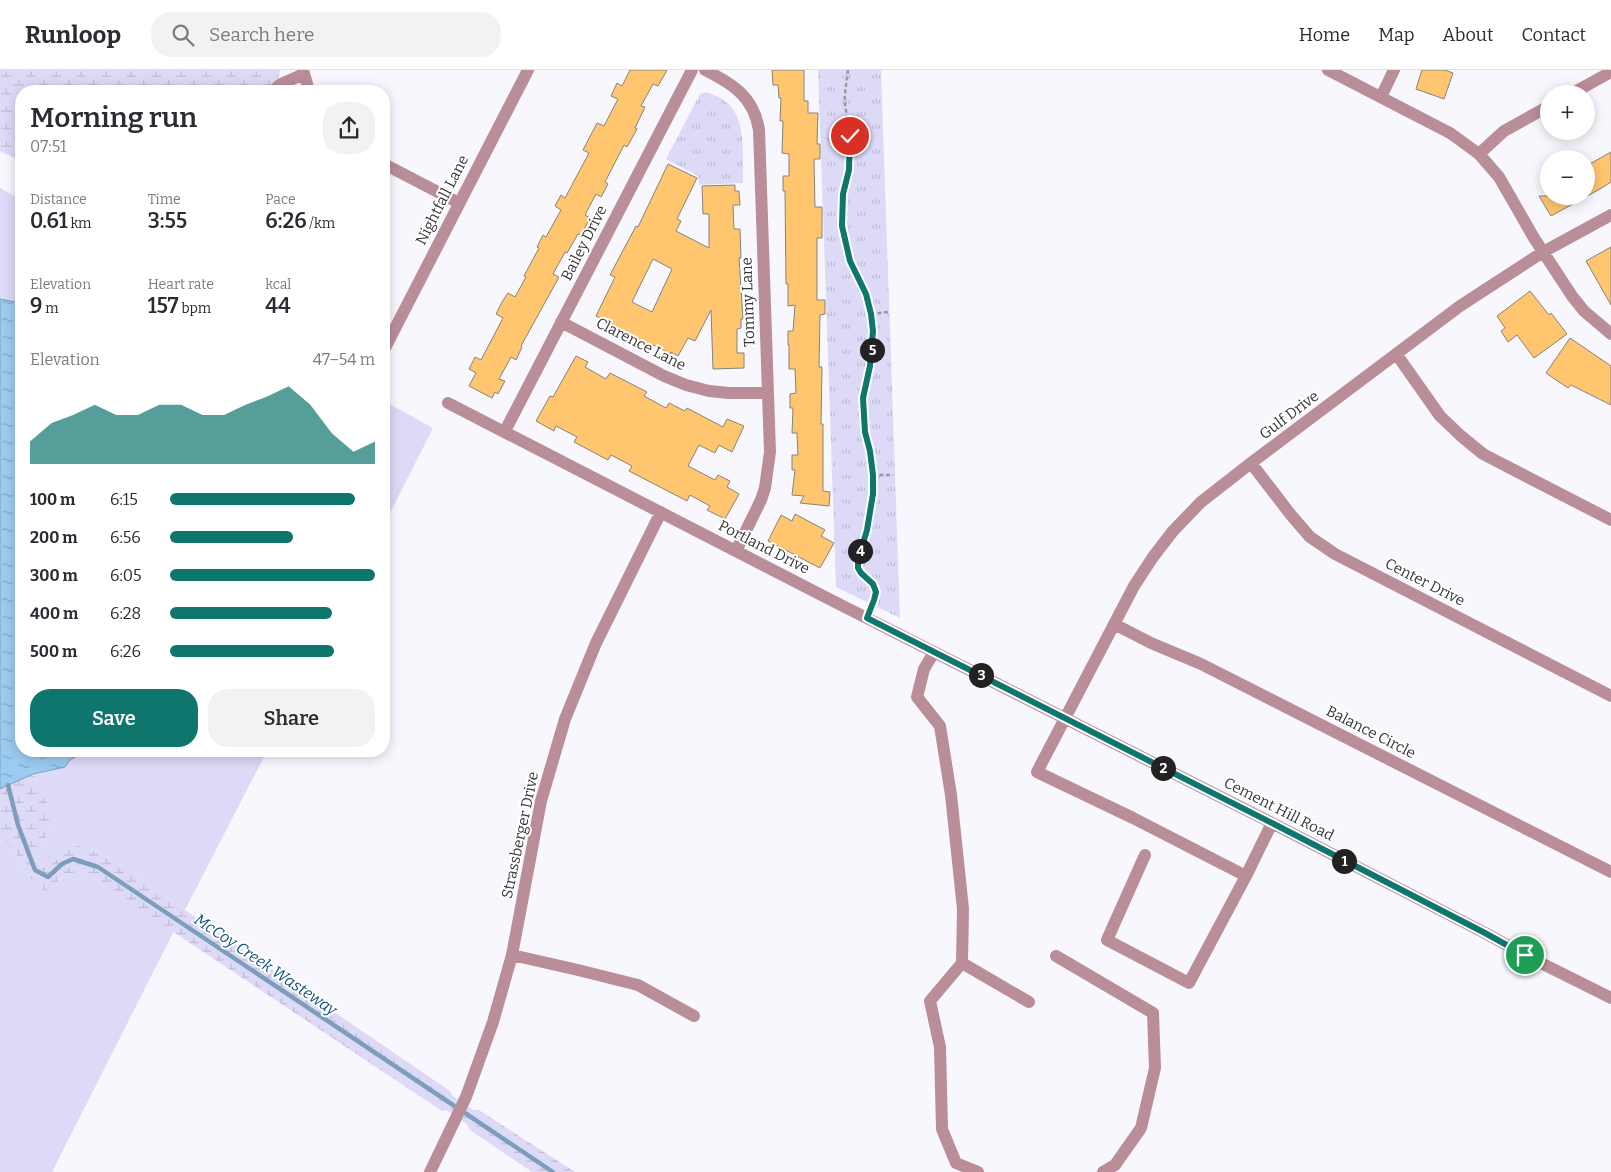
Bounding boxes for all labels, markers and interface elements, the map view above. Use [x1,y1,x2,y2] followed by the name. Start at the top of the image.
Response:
[151,12,501,57] search box
[25,21,121,49] text: Runloop
[169,21,197,49] icon: search
[209,23,315,46] text: Search here
[1299,24,1350,46] text: Home
[1378,24,1414,46] text: Map
[1442,24,1493,46] text: About
[1521,24,1586,46] text: Contact
[1540,85,1595,205] map controls
[1540,85,1595,140] button: +
[30,101,197,134] text: Morning run
[323,102,375,154] button: share
[829,115,871,157] pin
[836,122,864,150] icon: check
[30,137,67,156] text: 07:51
[1540,150,1595,205] button: −
[412,152,472,248] street label: Nightfall Lane
[30,191,87,208] text: Distance
[148,191,181,208] text: Time
[265,191,296,208] text: Pace
[557,202,611,284] street label: Bailey Drive
[30,208,68,234] text: 0.61
[148,208,187,234] text: 3:55
[265,208,307,234] text: 6:26
[68,215,91,232] text: km
[307,215,335,232] text: /km
[737,257,759,347] street label: Tommy Lane
[30,276,91,293] text: Elevation
[148,276,214,293] text: Heart rate
[265,276,291,293] text: kcal
[30,293,42,319] text: 9
[148,293,179,319] text: 157
[265,293,291,319] text: 44
[42,300,59,317] text: m
[179,300,211,317] text: bpm
[593,314,689,374] street label: Clarence Lane
[860,338,884,362] pin: 5
[869,342,876,359] text: 5
[30,350,100,369] text: Elevation
[313,350,375,369] text: 47–54 m
[1256,387,1322,443] street label: Gulf Drive
[30,490,75,509] text: 100 m
[110,490,138,509] text: 6:15
[715,516,813,578] street label: Portland Drive
[30,528,77,547] text: 200 m
[110,528,141,547] text: 6:56
[848,538,872,564] pin: 4
[856,543,865,560] text: 4
[1382,554,1468,610] street label: Center Drive
[30,566,78,585] text: 300 m
[110,566,142,585] text: 6:05
[30,604,78,623] text: 400 m
[110,604,141,623] text: 6:28
[30,642,77,661] text: 500 m
[110,642,141,661] text: 6:26
[968,662,994,688] pin: 3
[977,667,986,684] text: 3
[30,689,198,747] button: Save
[208,689,375,747] button: Share
[1323,702,1419,762] street label: Balance Circle
[1150,756,1176,780] pin: 2
[1160,760,1167,777] text: 2
[498,770,542,900] street label: Strassberger Drive
[1221,773,1337,845] street label: Cement Hill Road
[1332,848,1356,874] pin: 1
[1341,853,1348,870] text: 1
[191,910,341,1020] water label: McCoy Creek Wasteway
[1504,934,1546,976] pin
[1511,941,1539,969] icon: arrive

